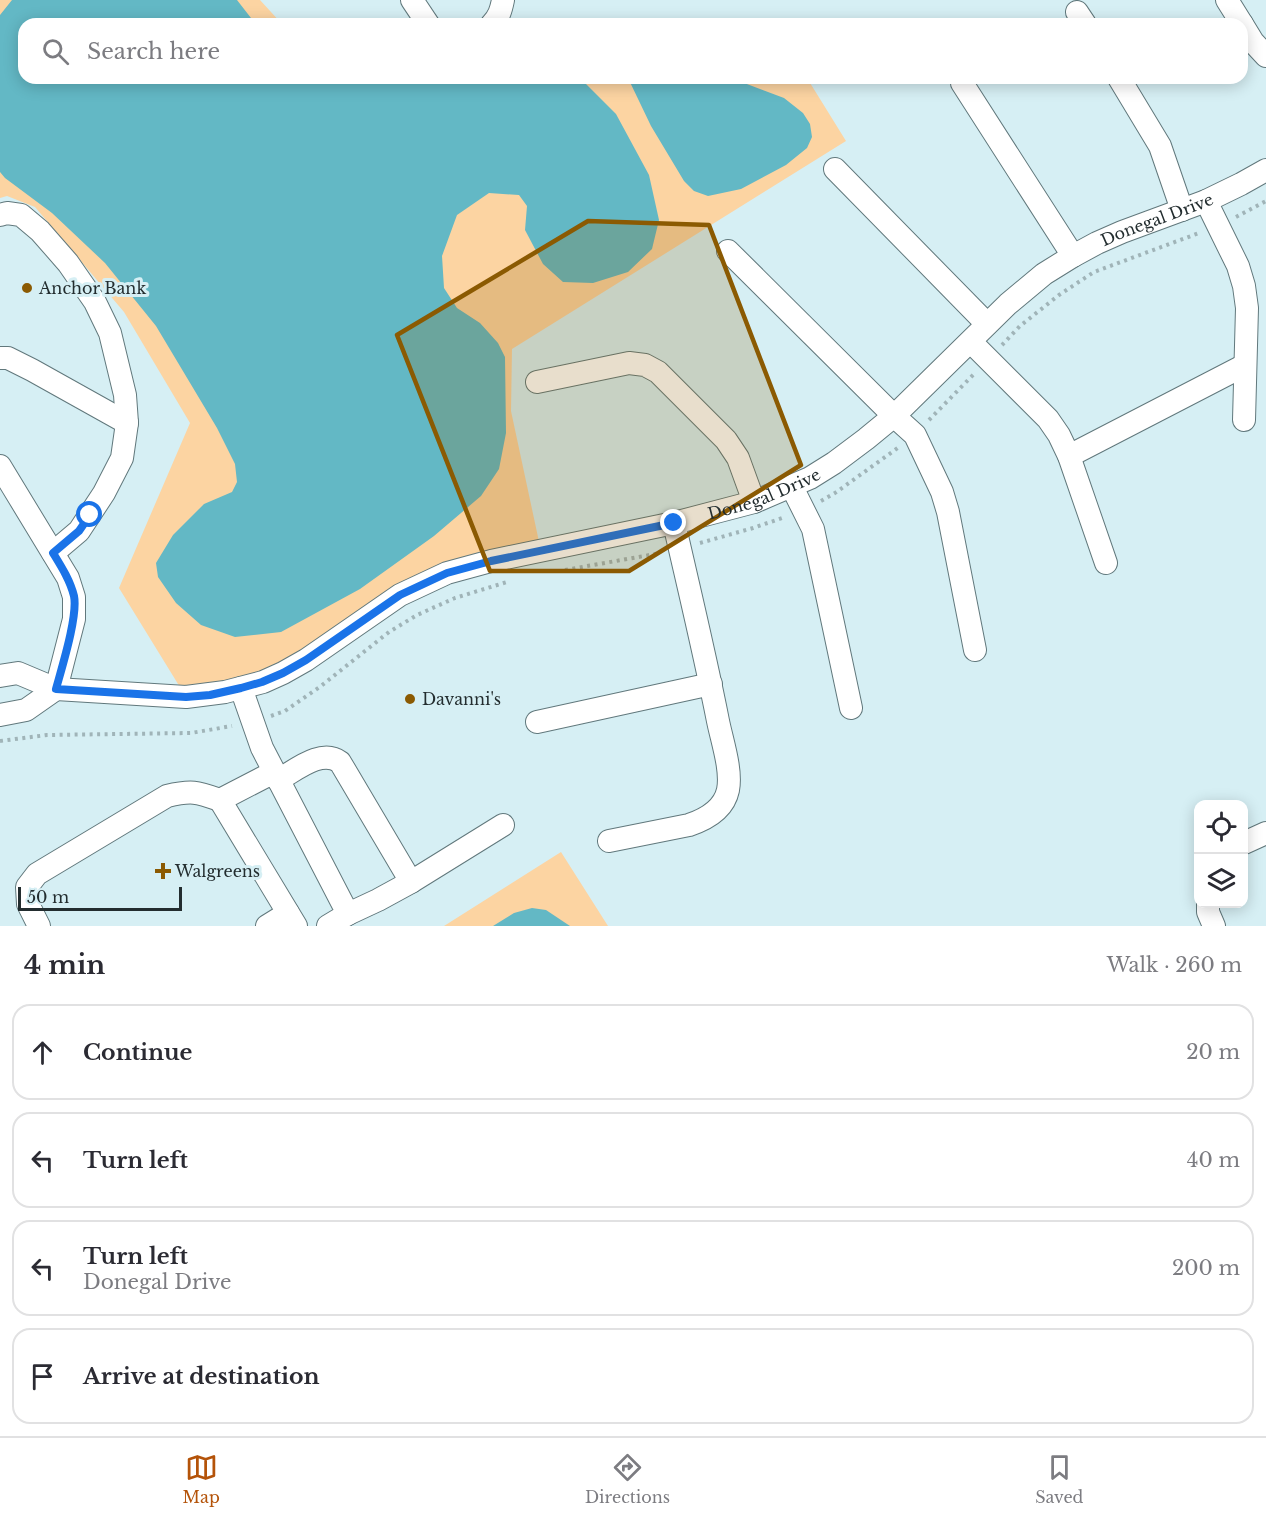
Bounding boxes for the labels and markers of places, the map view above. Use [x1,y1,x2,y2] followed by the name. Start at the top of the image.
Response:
[38,278,146,298] place label: Anchor Bank
[20,281,34,295] marker: Anchor Bank
[422,689,501,709] place label: Davanni's
[403,692,417,706] marker: Davanni's
[174,861,260,881] place label: Walgreens
[156,864,170,878] marker: Walgreens

